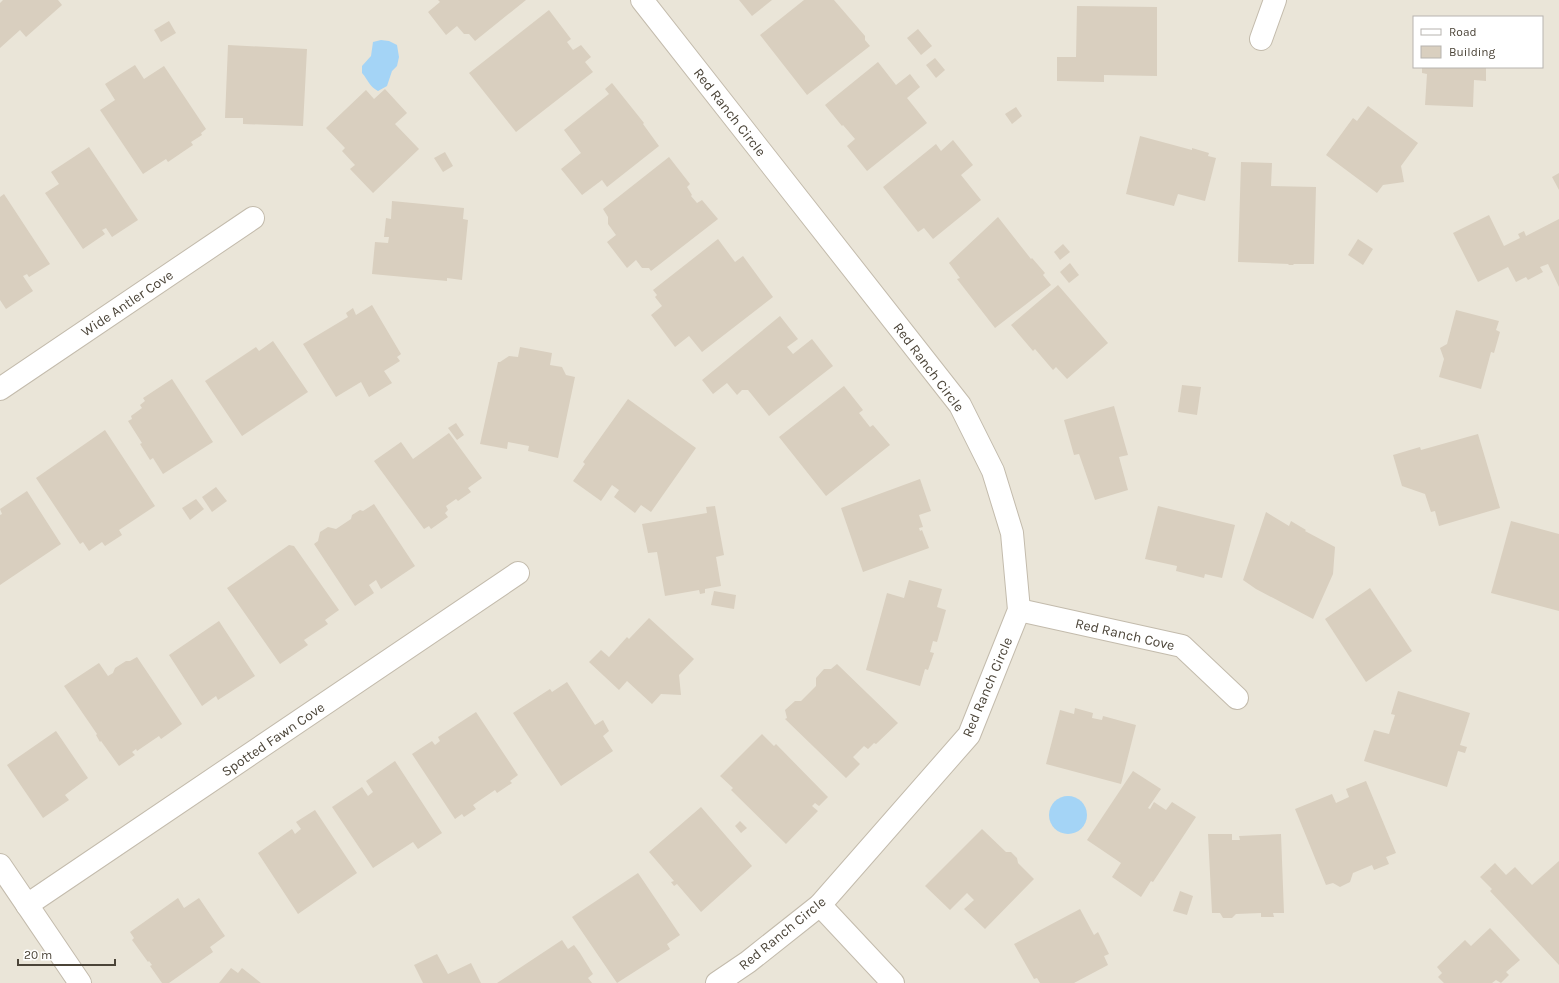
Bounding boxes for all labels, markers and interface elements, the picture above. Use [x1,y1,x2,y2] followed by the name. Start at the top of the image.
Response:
[1413,16,1543,68] legend
[1449,25,1477,39] text: Road
[1449,45,1496,59] text: Building
[690,65,769,160] street label: Red Ranch Circle
[78,266,176,340] street label: Wide Antler Cove
[890,319,968,415] street label: Red Ranch Circle
[1073,615,1176,654] street label: Red Ranch Cove
[959,635,1016,740] street label: Red Ranch Circle
[218,699,328,780] street label: Spotted Fawn Cove
[735,893,829,974] street label: Red Ranch Circle
[18,941,115,967] scale bar
[24,948,52,962] text: 20 m

